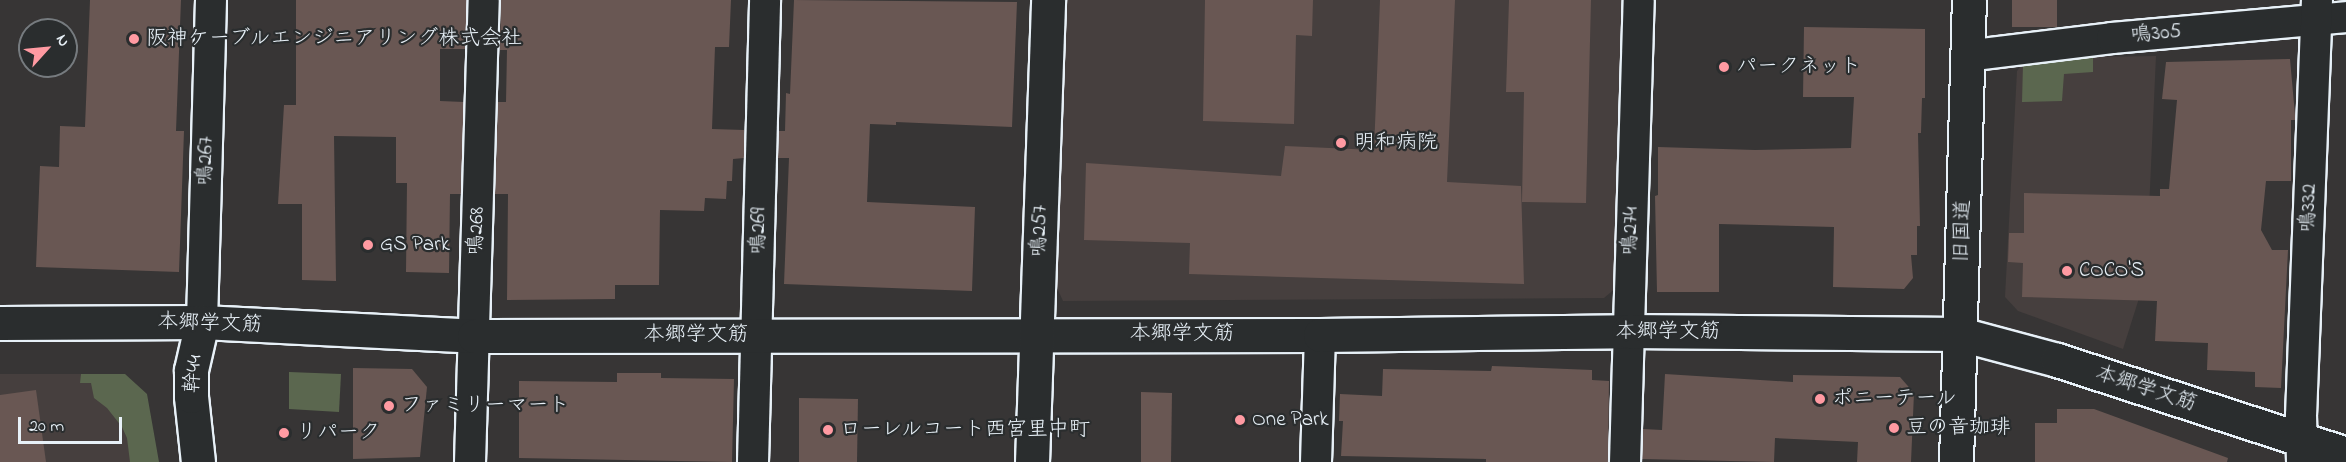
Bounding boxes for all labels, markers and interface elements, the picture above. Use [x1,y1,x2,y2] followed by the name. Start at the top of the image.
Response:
[18,18,78,78] north arrow
[2130,19,2182,49] street label: 鳴305
[146,26,524,52] place label: 阪神ケーブルエンジニアリング株式会社
[49,30,75,51] text: N
[127,32,141,46] marker: 阪神ケーブルエンジニアリング株式会社
[1736,54,1862,80] place label: パークネット
[1717,60,1731,74] marker: パークネット
[1354,130,1438,156] place label: 明和病院
[1332,134,1350,152] marker: 明和病院
[193,136,219,186] street label: 鳴267
[2296,183,2322,233] street label: 鳴332
[1949,199,1977,263] street label: 旧国道
[1026,205,1054,257] street label: 鳴257
[464,206,490,256] street label: 鳴268
[1618,206,1644,256] street label: 鳴274
[746,207,772,255] street label: 鳴269
[380,232,450,258] place label: GS Park
[361,238,375,252] marker: GS Park
[2079,258,2144,284] place label: COCO'S
[2060,264,2074,278] marker: COCO'S
[157,310,263,338] street label: 本郷学文筋
[1616,319,1720,345] street label: 本郷学文筋
[1130,321,1234,347] street label: 本郷学文筋
[644,322,748,348] street label: 本郷学文筋
[180,354,208,394] street label: 幹44
[2092,361,2200,417] street label: 本郷学文筋
[1832,386,1958,412] place label: ポニーテール
[1813,392,1827,406] marker: ポニーテール
[401,393,569,419] place label: ファミリーマート
[382,399,396,413] marker: ファミリーマート
[21,405,124,443] scale bar
[1252,407,1329,433] place label: One Park
[1233,413,1247,427] marker: One Park
[29,414,64,440] text: 20 m
[1906,415,2011,441] place label: 豆の音珈琲
[840,417,1092,443] place label: ローレルコート西宮里中町
[296,420,380,446] place label: リパーク
[1887,421,1901,435] marker: 豆の音珈琲
[821,423,835,437] marker: ローレルコート西宮里中町
[277,426,291,440] marker: リパーク

